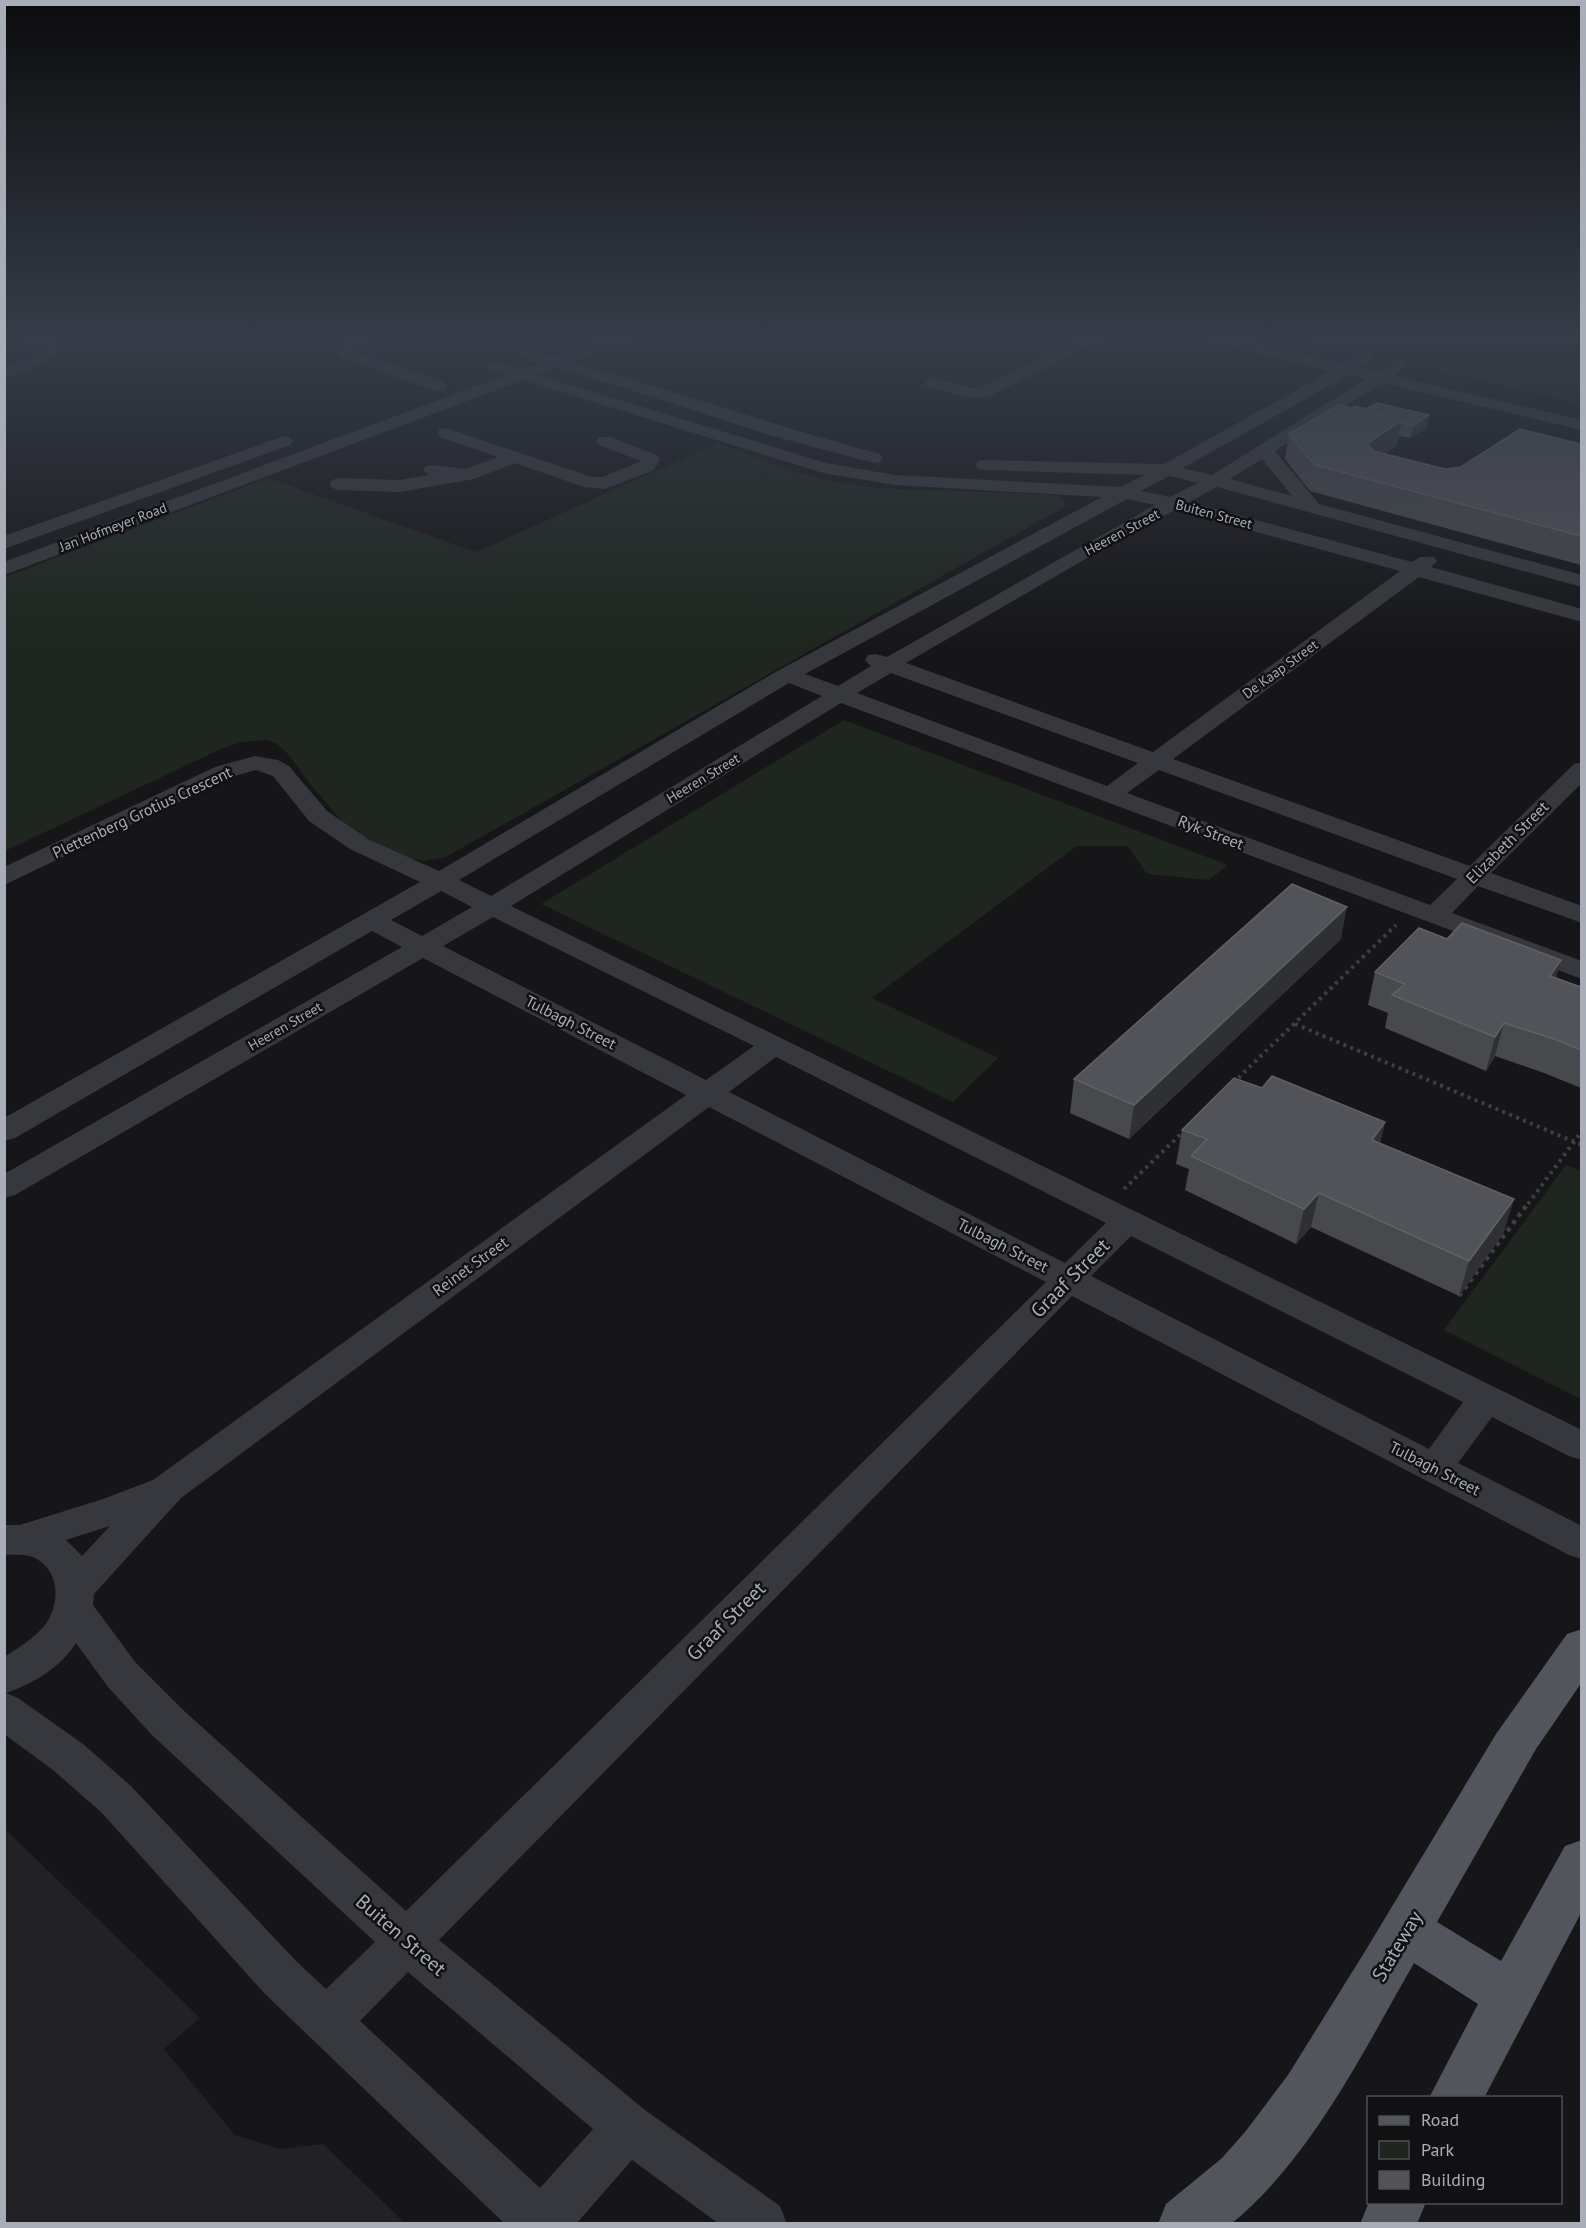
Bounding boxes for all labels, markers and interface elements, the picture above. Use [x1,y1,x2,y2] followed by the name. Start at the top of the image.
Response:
[1174,495,1254,533] street label: Buiten Street
[56,498,169,556] street label: Jan Hofmeyer Road
[1081,505,1163,559] street label: Heeren Street
[1239,635,1322,702] street label: De Kaap Street
[663,749,743,807] street label: Heeren Street
[49,761,235,862] street label: Plettenberg Grotius Crescent
[1461,796,1553,888] street label: Elizabeth Street
[1175,810,1247,854] street label: Ryk Street
[522,990,620,1054] street label: Tulbagh Street
[245,997,325,1054] street label: Heeren Street
[954,1213,1052,1277] street label: Tulbagh Street
[428,1232,512,1300] street label: Reinet Street
[1025,1233,1115,1323] street label: Graaf Street
[1386,1436,1484,1500] street label: Tulbagh Street
[681,1576,771,1666] street label: Graaf Street
[350,1888,452,1982] street label: Buiten Street
[1366,1905,1429,1986] street label: Stateway
[1367,2096,1562,2204] legend
[1421,2108,1459,2131] text: Road
[1421,2138,1454,2161] text: Park
[1421,2168,1485,2191] text: Building

